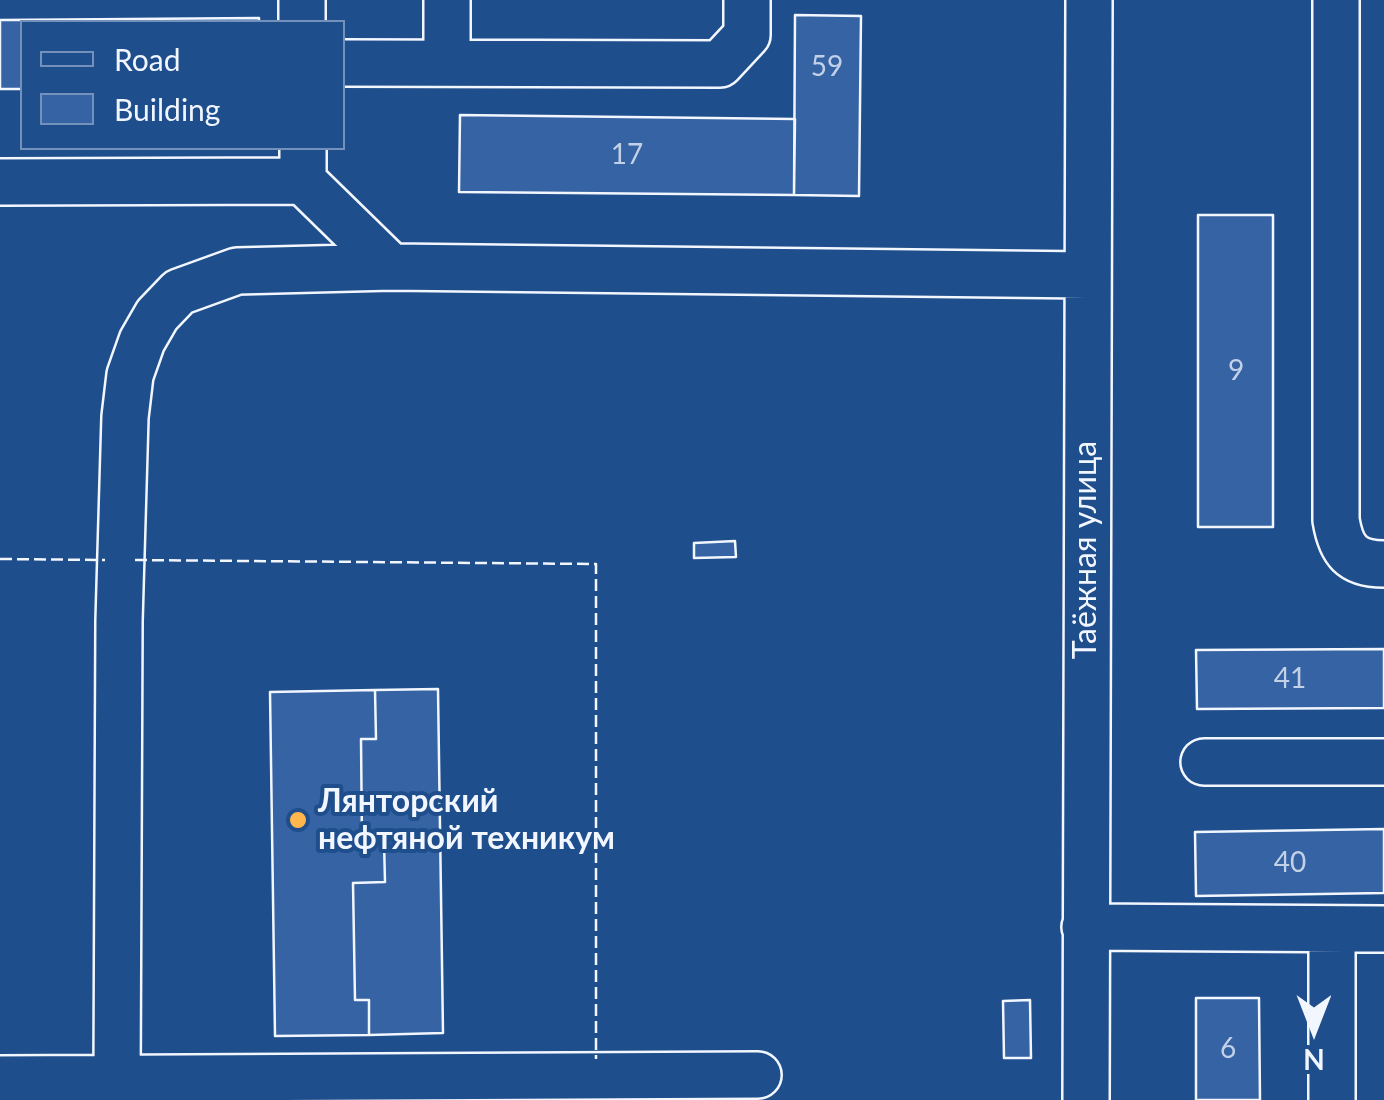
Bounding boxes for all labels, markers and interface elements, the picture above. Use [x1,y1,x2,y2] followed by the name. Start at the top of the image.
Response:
[20,20,345,150] legend
[114,41,181,77] text: Road
[811,50,843,84] house number: 59
[114,91,220,127] text: Building
[611,138,643,172] house number: 17
[1228,354,1244,388] house number: 9
[1067,441,1105,659] street label: Таёжная улица
[1274,662,1306,696] house number: 41
[318,783,615,858] place label: Лянторский нефтяной техникум
[287,809,309,831] marker: Лянторский нефтяной техникум
[1274,846,1306,880] house number: 40
[1264,980,1364,1080] north arrow
[1220,1032,1236,1066] house number: 6
[1303,1043,1325,1077] text: N

